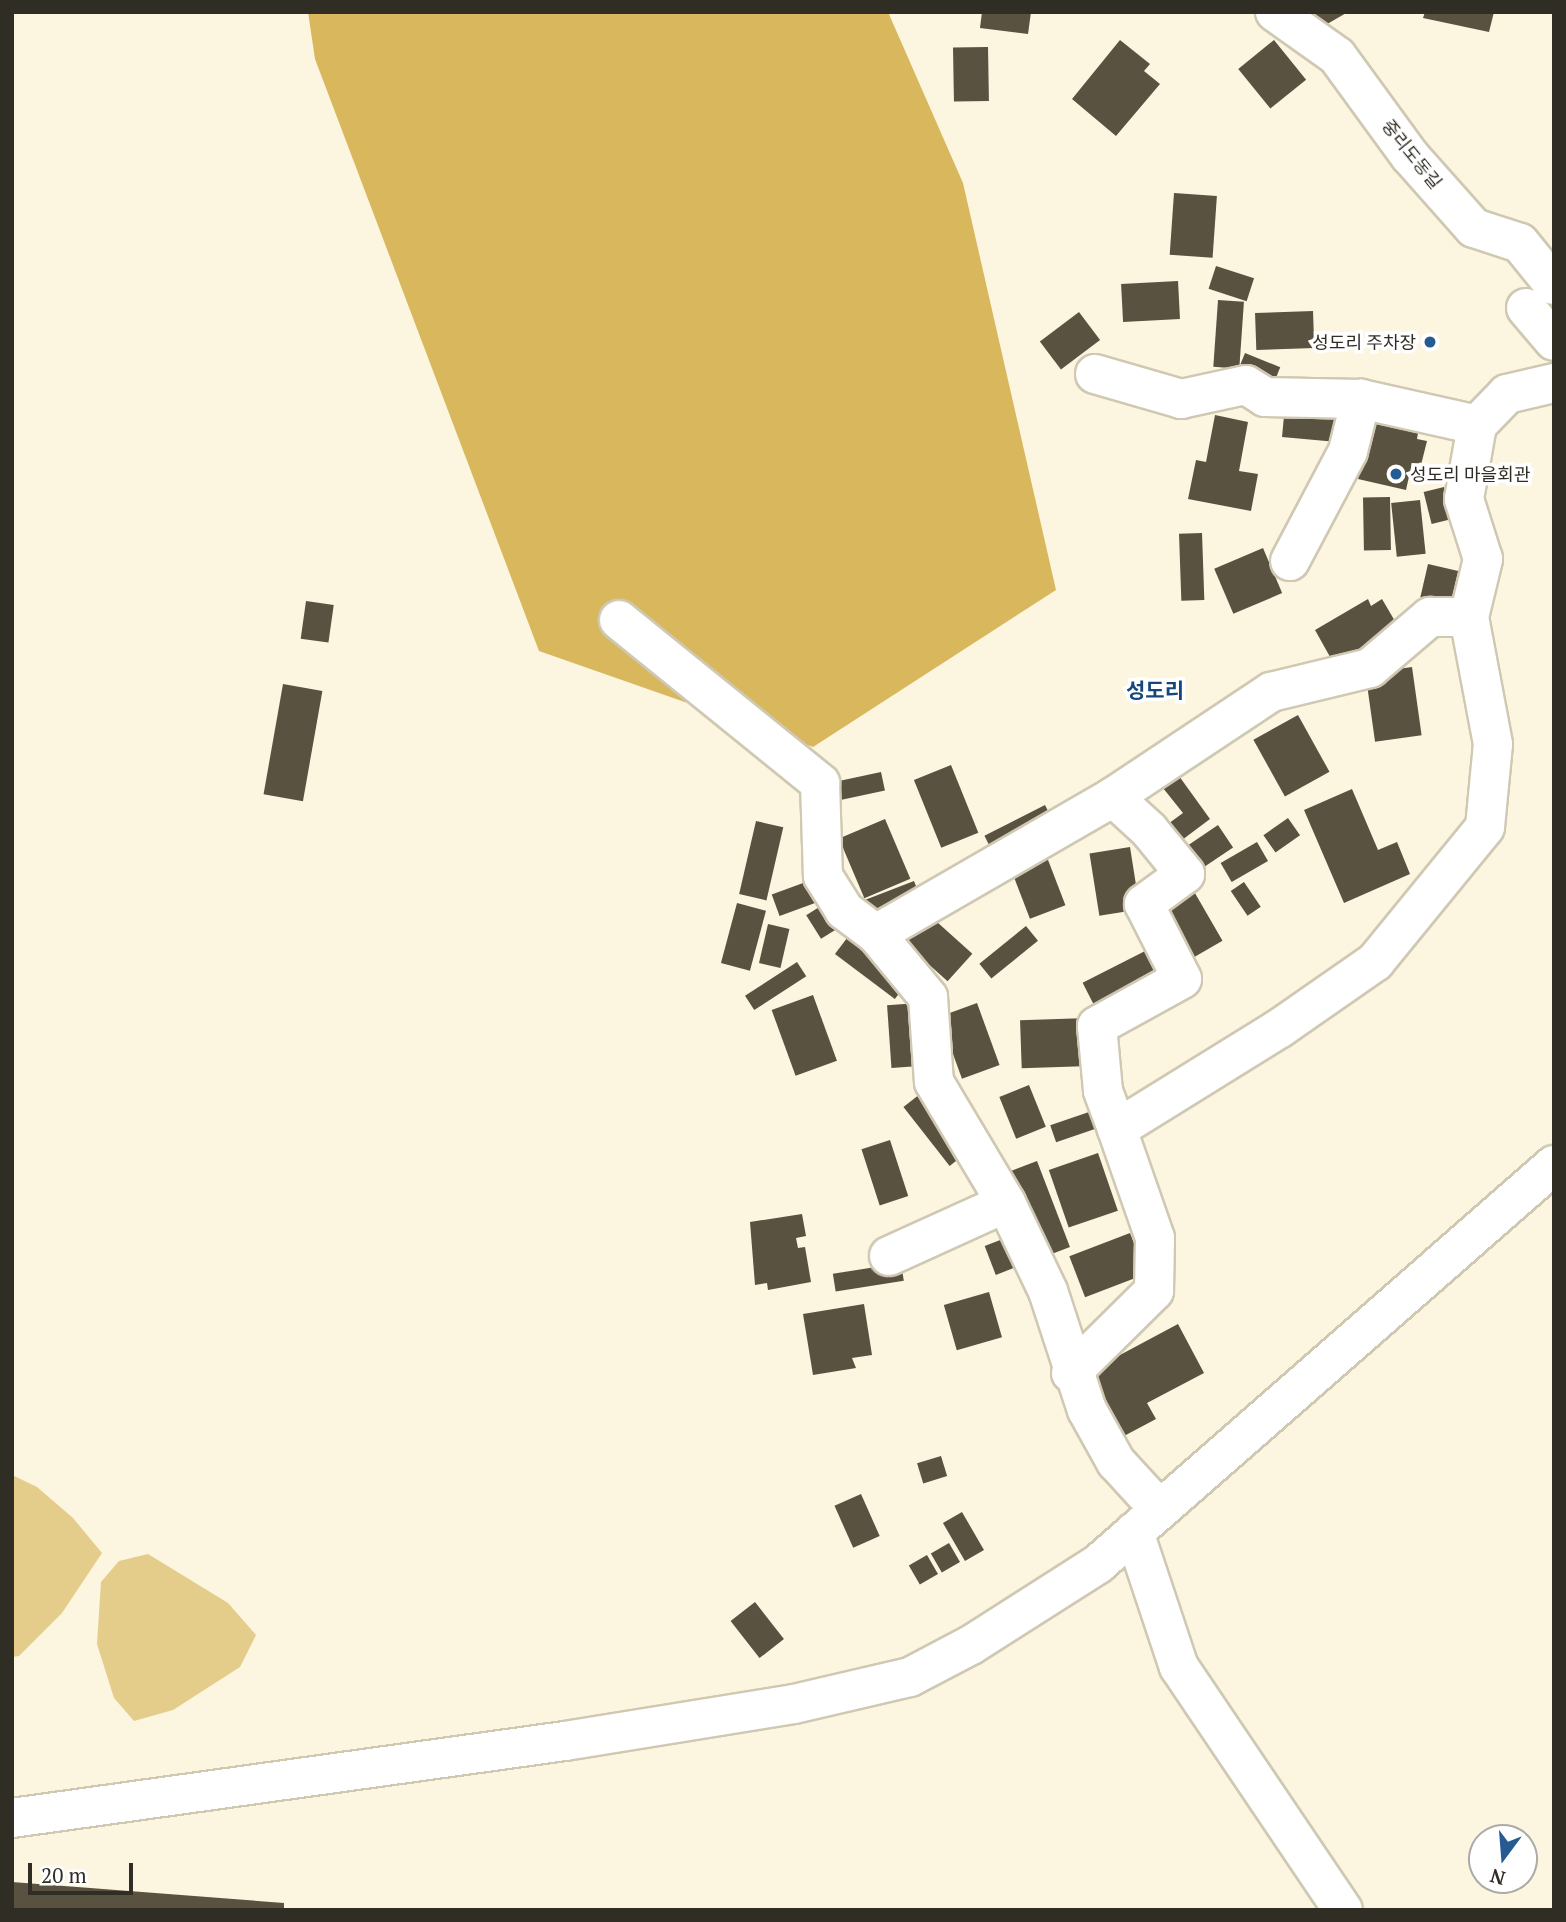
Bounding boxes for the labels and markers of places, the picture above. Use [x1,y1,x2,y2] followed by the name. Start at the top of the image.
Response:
[1312,331,1416,353] place label: 성도리 주차장
[1422,334,1438,350] marker: 성도리 주차장
[1410,463,1530,485] place label: 성도리 마을회관
[1388,466,1404,482] marker: 성도리 마을회관

